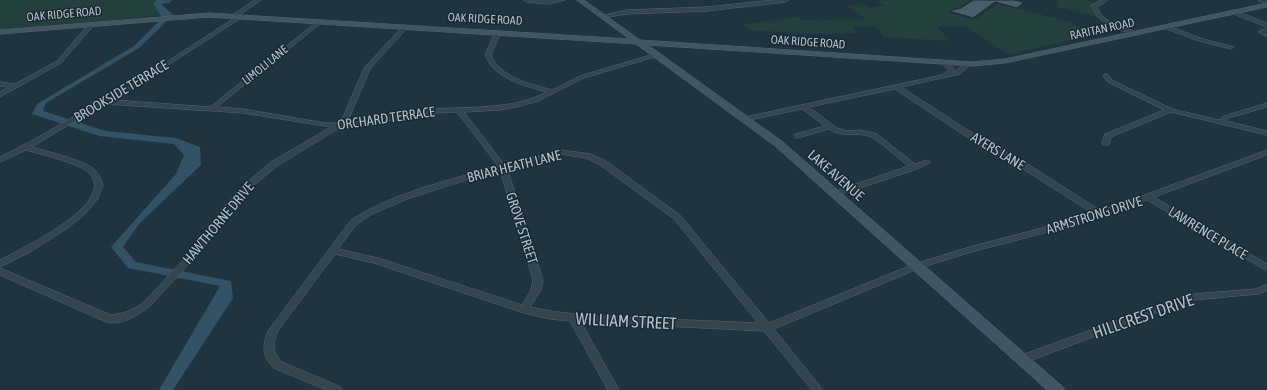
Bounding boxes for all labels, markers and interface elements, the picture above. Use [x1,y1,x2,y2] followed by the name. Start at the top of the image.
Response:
[26,4,102,24] street label: OAK RIDGE ROAD
[447,10,523,28] street label: OAK RIDGE ROAD
[1068,15,1136,43] street label: RARITAN ROAD
[770,32,846,52] street label: OAK RIDGE ROAD
[239,42,291,88] street label: LIMOLI LANE
[71,57,171,125] street label: BROOKSIDE TERRACE
[336,103,436,133] street label: ORCHARD TERRACE
[968,129,1028,173] street label: AYERS LANE
[805,146,867,204] street label: LAKE AVENUE
[465,147,563,185] street label: BRIAR HEATH LANE
[179,179,257,267] street label: HAWTHORNE DRIVE
[503,190,541,266] street label: GROVE STREET
[1044,193,1144,237] street label: ARMSTRONG DRIVE
[1166,203,1250,263] street label: LAWRENCE PLACE
[1090,289,1197,343] street label: HILLCREST DRIVE
[575,308,678,334] street label: WILLIAM STREET

